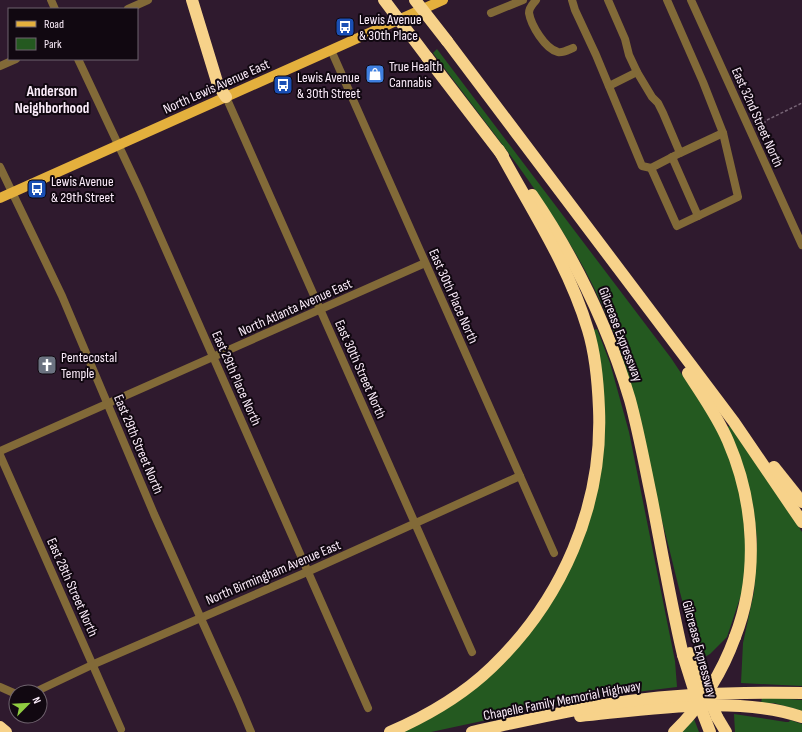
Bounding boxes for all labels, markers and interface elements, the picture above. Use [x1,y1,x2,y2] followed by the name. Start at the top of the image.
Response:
[8,8,138,60] legend
[359,11,422,44] place label: Lewis Avenue & 30th Place
[334,16,356,38] bus stop icon: Lewis Avenue & 30th Place
[44,17,64,32] text: Road
[44,37,62,52] text: Park
[160,55,272,118] street label: North Lewis Avenue East
[389,58,442,91] place label: True Health Cannabis
[364,63,386,85] shop icon: True Health Cannabis
[728,65,787,170] street label: East 32nd Street North
[297,69,360,102] place label: Lewis Avenue & 30th Street
[272,74,294,96] bus stop icon: Lewis Avenue & 30th Street
[15,82,89,118] district label: Anderson Neighborhood
[51,173,114,206] place label: Lewis Avenue & 29th Street
[26,178,48,200] bus stop icon: Lewis Avenue & 29th Street
[425,246,482,346] street label: East 30th Place North
[236,275,355,340] street label: North Atlanta Avenue East
[595,284,647,384] street label: Gilcrease Expressway
[331,317,390,421] street label: East 30th Street North
[208,328,265,428] street label: East 29th Place North
[61,349,117,382] place label: Pentecostal Temple
[36,354,58,376] church icon: Pentecostal Temple
[110,392,167,496] street label: East 29th Street North
[43,535,102,639] street label: East 28th Street North
[203,536,343,609] street label: North Birmingham Avenue East
[678,599,721,700] street label: Gilcrease Expressway
[482,677,643,724] street label: Chapelle Family Memorial Highway
[8,684,48,724] north arrow
[30,695,44,706] text: N

